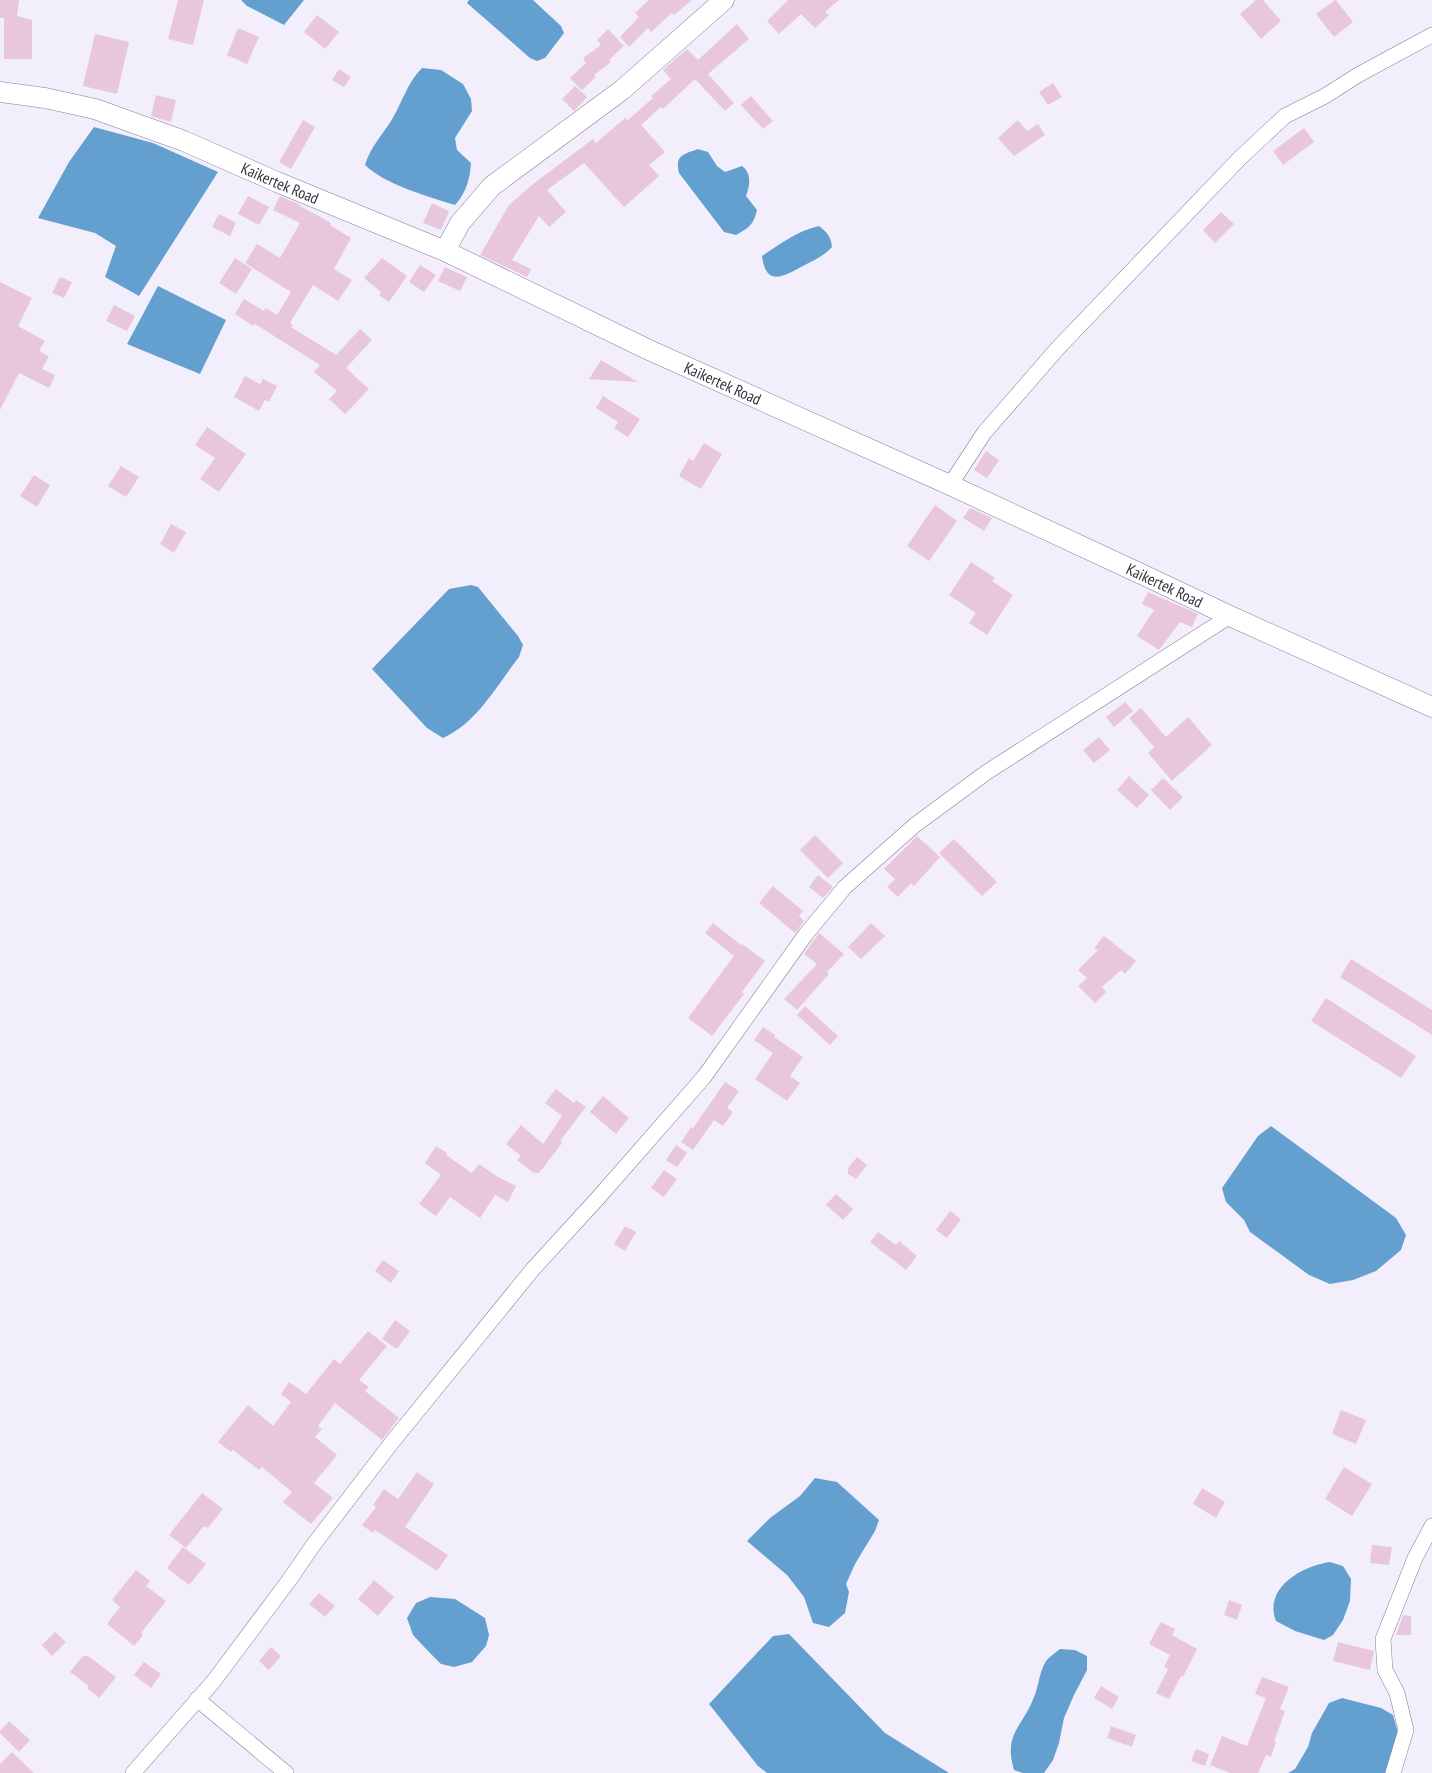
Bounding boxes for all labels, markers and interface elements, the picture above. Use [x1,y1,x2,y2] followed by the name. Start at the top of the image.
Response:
[238,158,322,208] street label: Kaikertek Road
[681,357,764,409] street label: Kaikertek Road
[1123,559,1206,612] street label: Kaikertek Road

